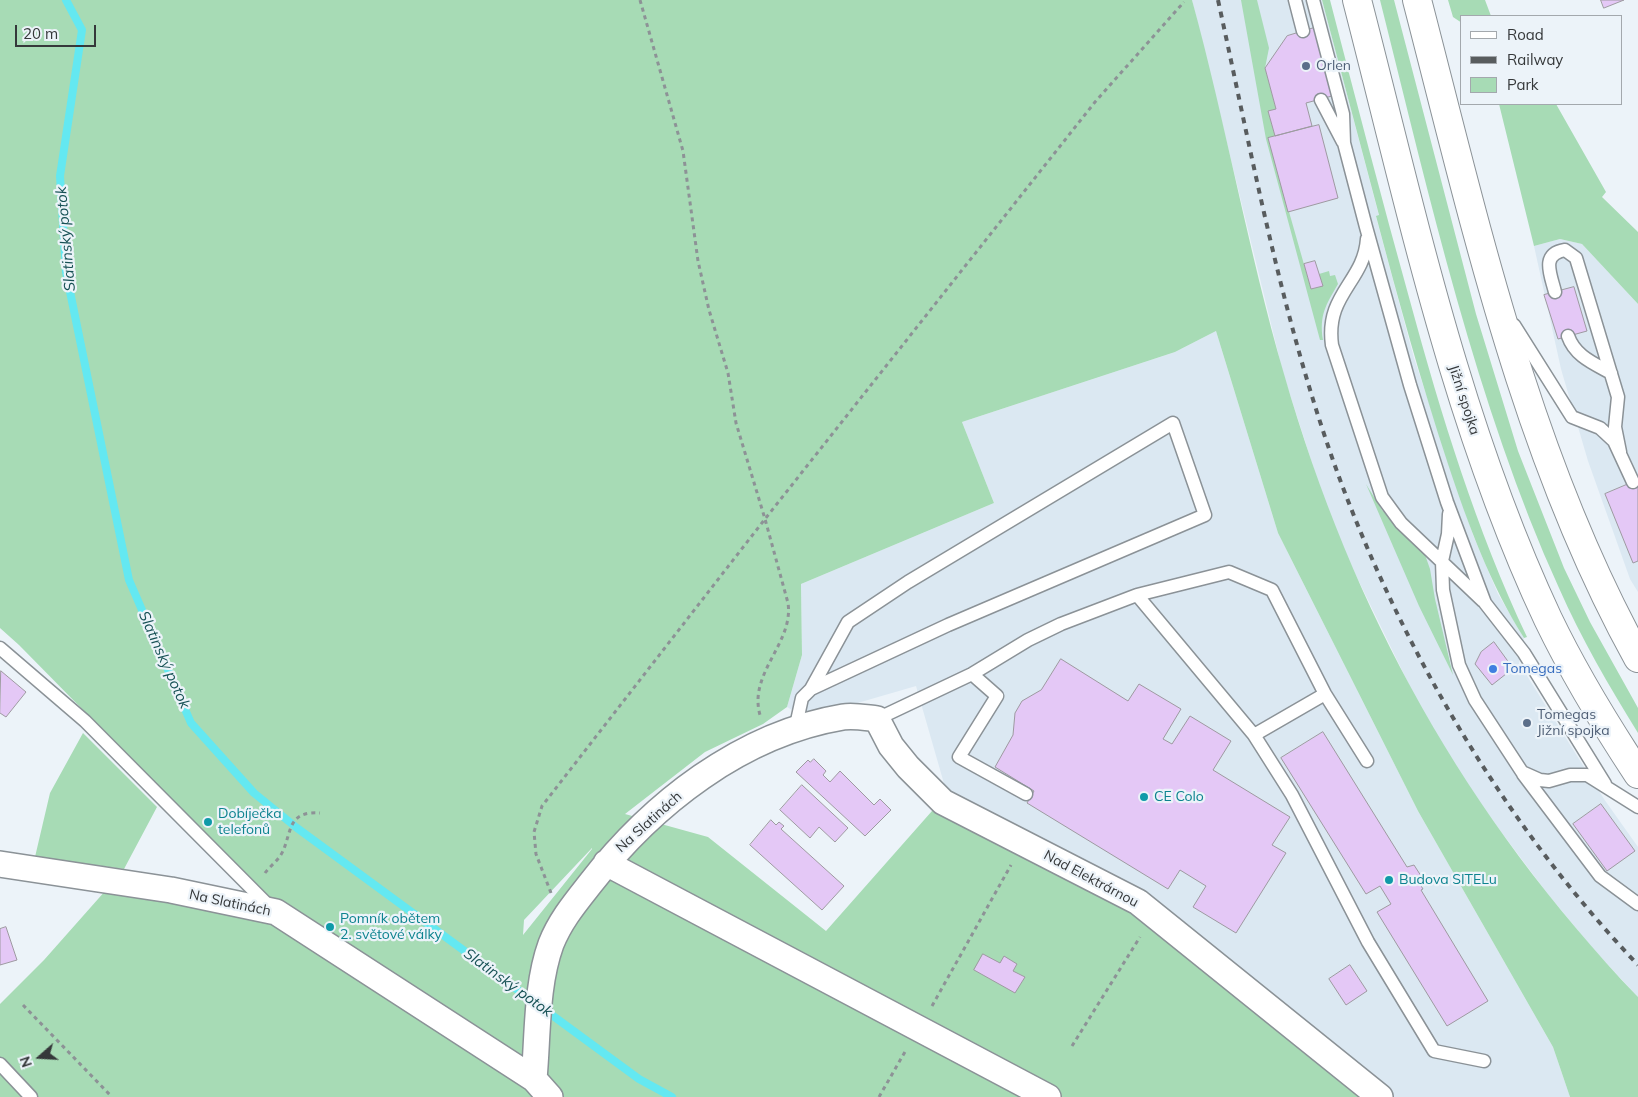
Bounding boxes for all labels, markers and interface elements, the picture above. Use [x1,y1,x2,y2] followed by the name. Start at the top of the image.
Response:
[18,15,99,47] scale bar
[1460,15,1623,105] legend
[23,24,58,43] text: 20 m
[1507,25,1544,44] text: Road
[1507,50,1563,69] text: Railway
[1316,58,1351,74] place label: Orlen
[1300,60,1312,72] marker: Orlen
[1507,75,1539,94] text: Park
[52,186,80,292] water label: Slatinský potok
[1445,363,1483,437] street label: Jižní spojka
[134,608,194,712] water label: Slatinský potok
[1503,661,1562,677] place label: Tomegas
[1487,663,1499,675] marker: Tomegas
[1537,707,1610,740] place label: Tomegas Jižní spojka
[1521,717,1533,729] marker: Tomegas Jižní spojka
[613,788,685,856] street label: Na Slatinách
[1154,789,1204,805] place label: CE Colo
[1138,791,1150,803] marker: CE Colo
[218,806,282,839] place label: Dobíječka telefonů
[202,816,214,828] marker: Dobíječka telefonů
[1041,847,1141,911] street label: Nad Elektrárnou
[1399,872,1497,888] place label: Budova SITELu
[1383,874,1395,886] marker: Budova SITELu
[188,886,272,920] street label: Na Slatinách
[340,911,442,944] place label: Pomník obětem 2. světové války
[324,921,336,933] marker: Pomník obětem 2. světové války
[460,945,556,1021] water label: Slatinský potok
[15,1032,65,1082] north arrow
[16,1054,36,1070] text: N

